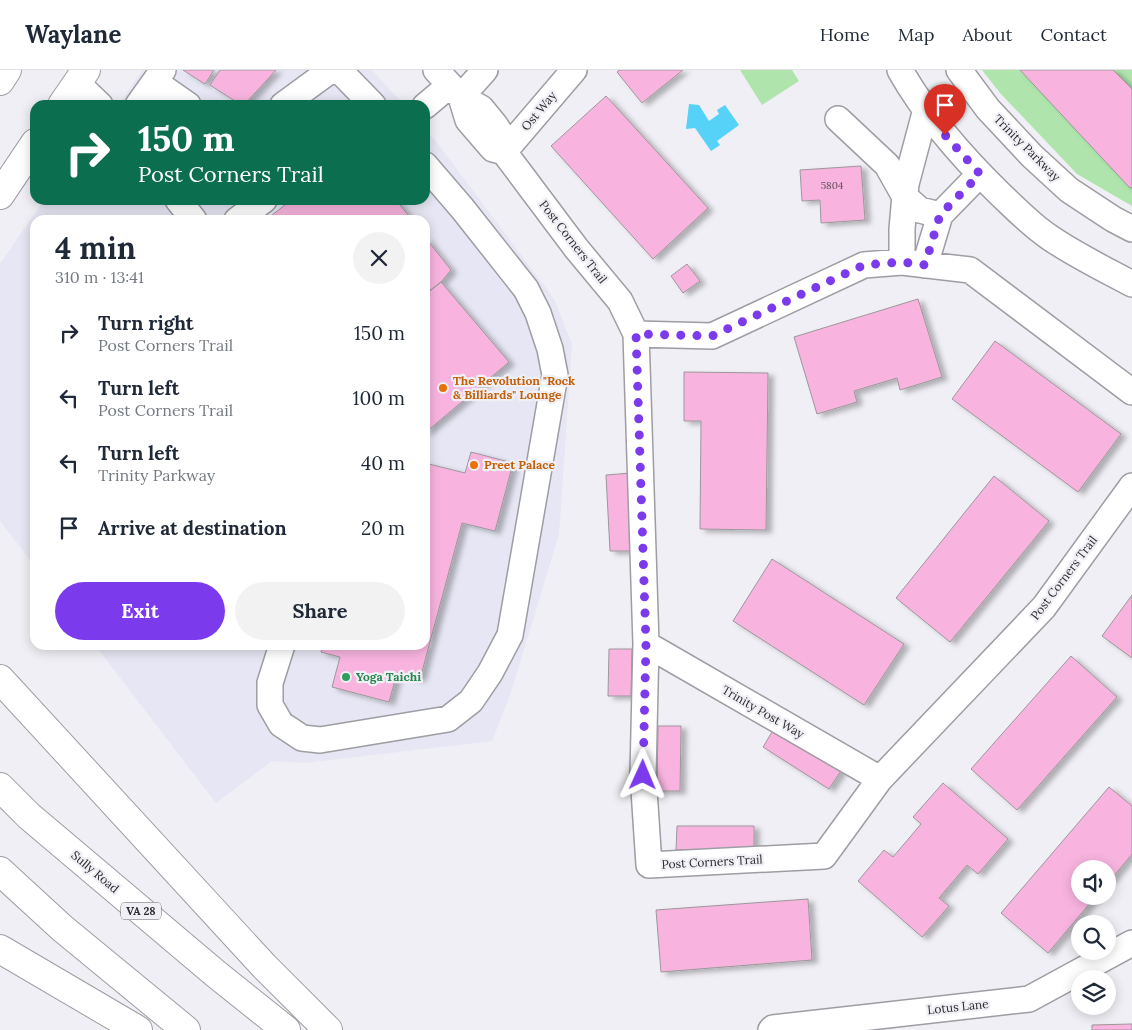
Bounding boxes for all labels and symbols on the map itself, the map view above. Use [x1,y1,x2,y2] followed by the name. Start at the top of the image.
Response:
[924,84,966,135] pin
[518,87,560,133] street label: Ost Way
[991,111,1064,185] street label: Trinity Parkway
[821,179,844,192] house number: 5804
[536,197,610,286] street label: Post Corners Trail
[453,373,575,402] place label: The Revolution "Rock & Billiards" Lounge
[437,382,449,394] marker: The Revolution "Rock & Billiards" Lounge
[484,457,555,472] place label: Preet Palace
[468,459,480,471] marker: Preet Palace
[1027,533,1100,623] street label: Post Corners Trail
[356,669,421,684] place label: Yoga Taichi
[340,671,352,683] marker: Yoga Taichi
[719,682,808,742] street label: Trinity Post Way
[616,748,668,800] position arrow
[68,847,122,896] street label: Sully Road
[661,851,763,872] street label: Post Corners Trail
[121,902,161,919] road number: VA 28
[926,996,990,1017] street label: Lotus Lane

